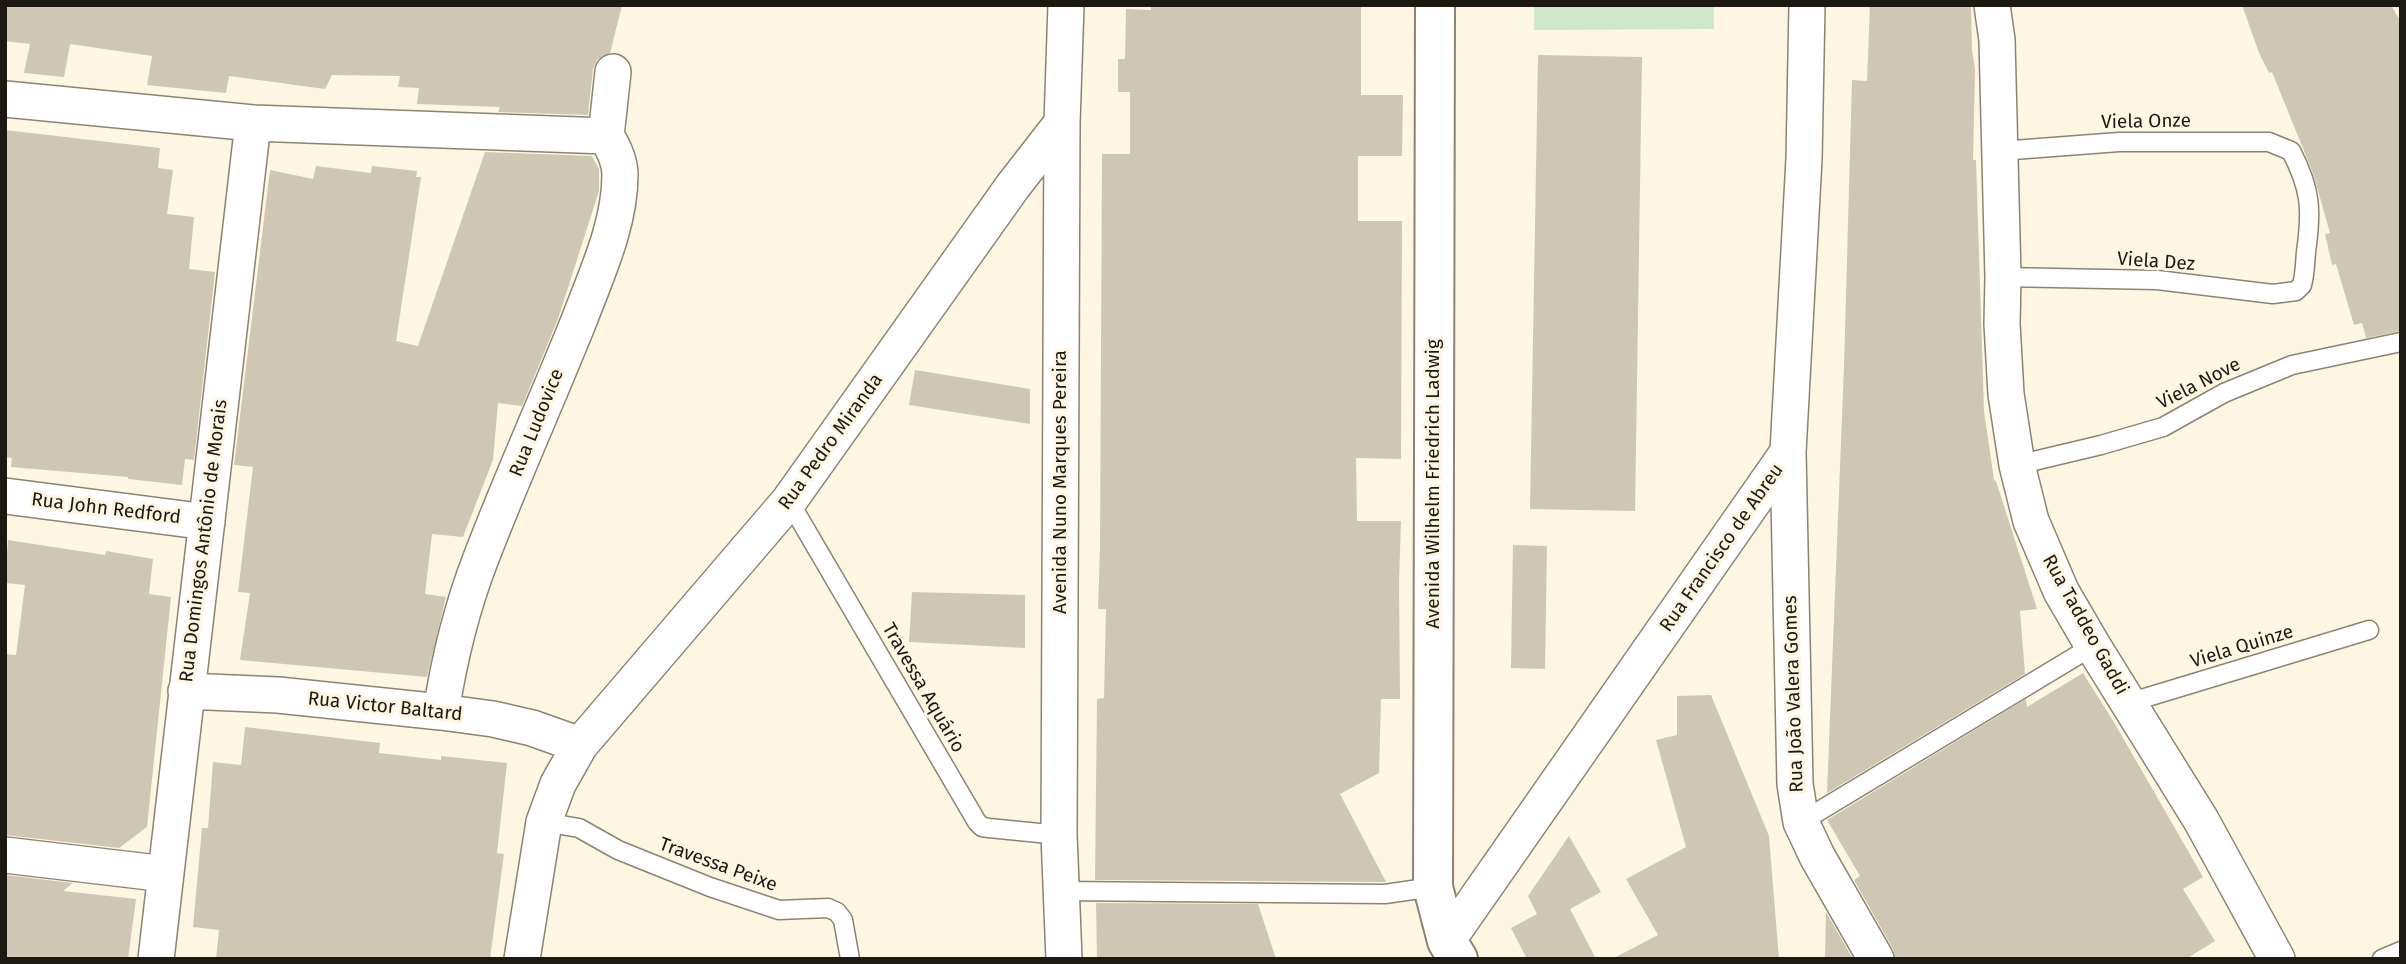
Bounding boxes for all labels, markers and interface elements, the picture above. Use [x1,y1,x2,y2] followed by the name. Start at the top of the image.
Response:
[2101,110,2191,134] street label: Viela Onze
[2116,248,2196,276] street label: Viela Dez
[1423,339,1445,629] street label: Avenida Wilhelm Friedrich Ladwig
[1050,350,1072,614] street label: Avenida Nuno Marques Pereira
[2153,353,2245,415] street label: Viela Nove
[505,366,569,480] street label: Rua Ludovice
[774,369,888,515] street label: Rua Pedro Miranda
[175,398,233,684] street label: Rua Domingos Antônio de Morais
[1655,460,1789,636] street label: Rua Francisco de Abreu
[30,489,182,529] street label: Rua John Redford
[2037,551,2133,699] street label: Rua Taddeo Gaddi
[1779,595,1809,793] street label: Rua João Valera Gomes
[877,619,969,757] street label: Travessa Aquário
[2188,621,2296,673] street label: Viela Quinze
[307,688,463,726] street label: Rua Victor Baltard
[656,833,780,897] street label: Travessa Peixe

